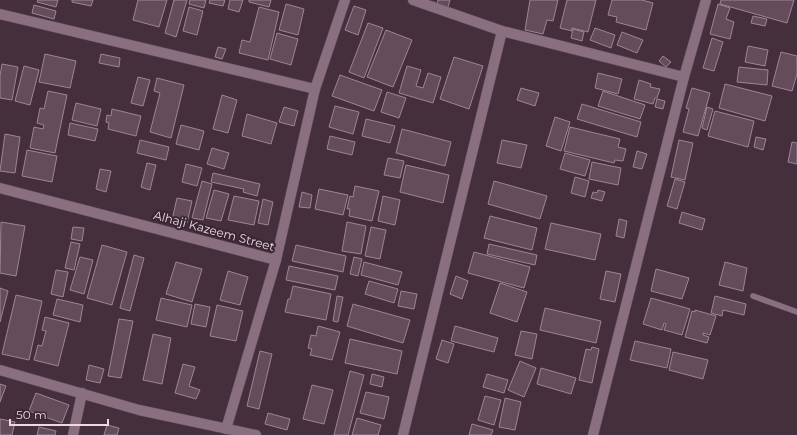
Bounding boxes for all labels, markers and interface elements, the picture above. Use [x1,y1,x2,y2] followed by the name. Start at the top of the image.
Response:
[152,207,276,254] street label: Alhaji Kazeem Street
[10,401,108,427] scale bar
[16,407,47,422] text: 50 m

